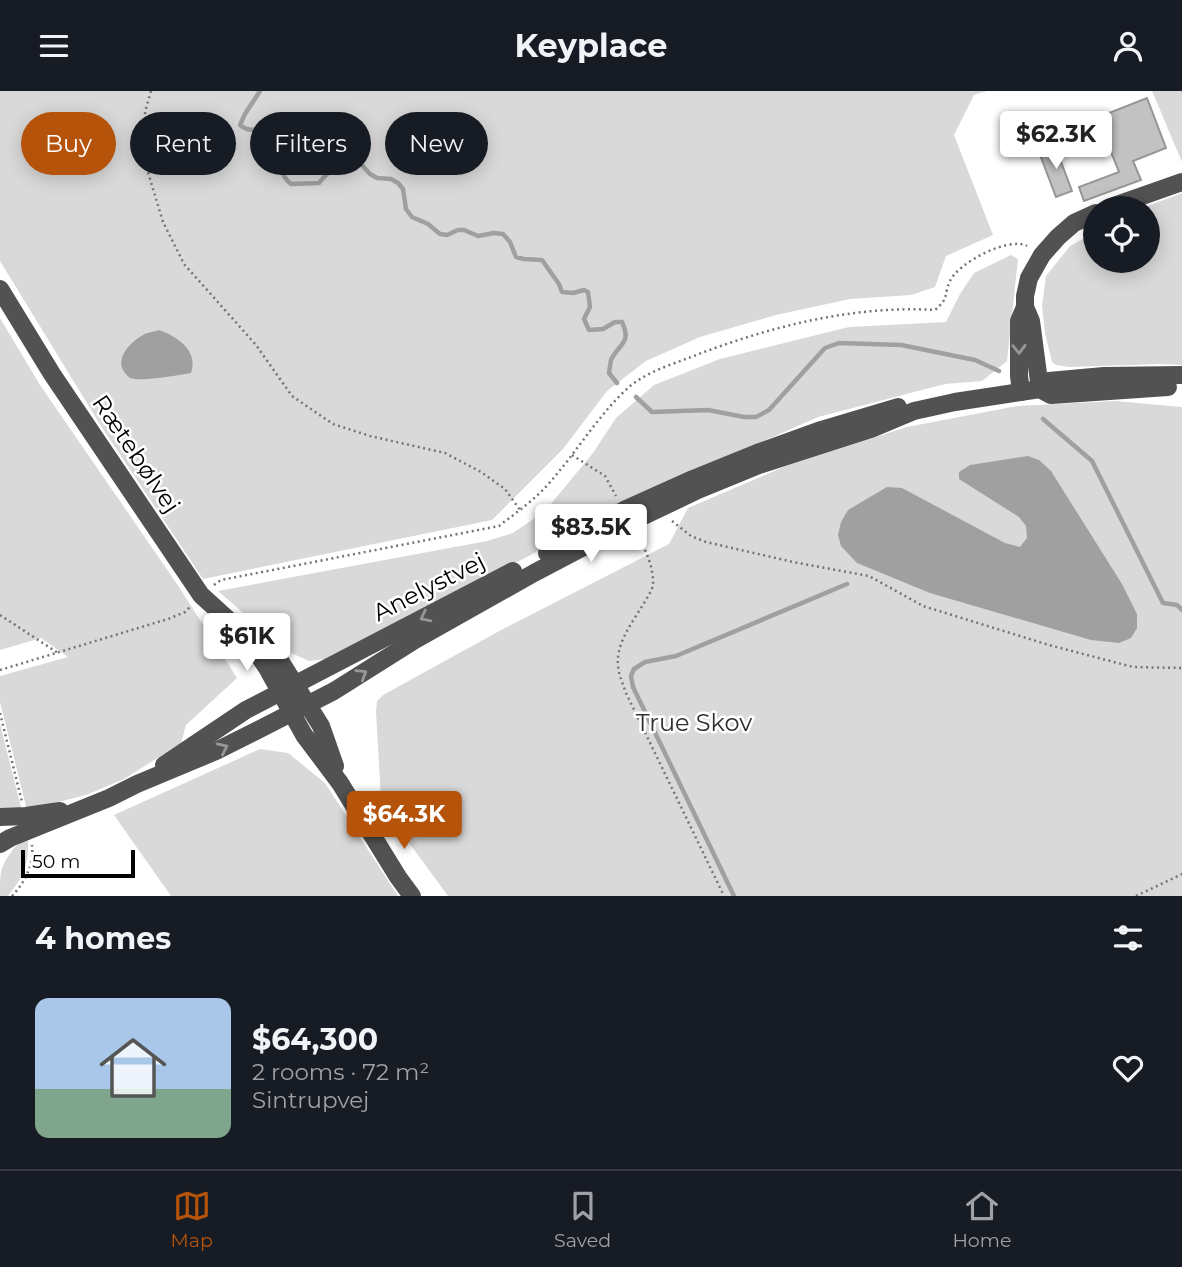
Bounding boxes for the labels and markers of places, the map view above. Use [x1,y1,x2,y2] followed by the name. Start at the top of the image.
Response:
[999,111,1113,171] pin: $62.3K
[534,505,648,564] pin: $83.5K
[206,613,288,673] pin: $61K
[347,791,461,851] pin: $64.3K

